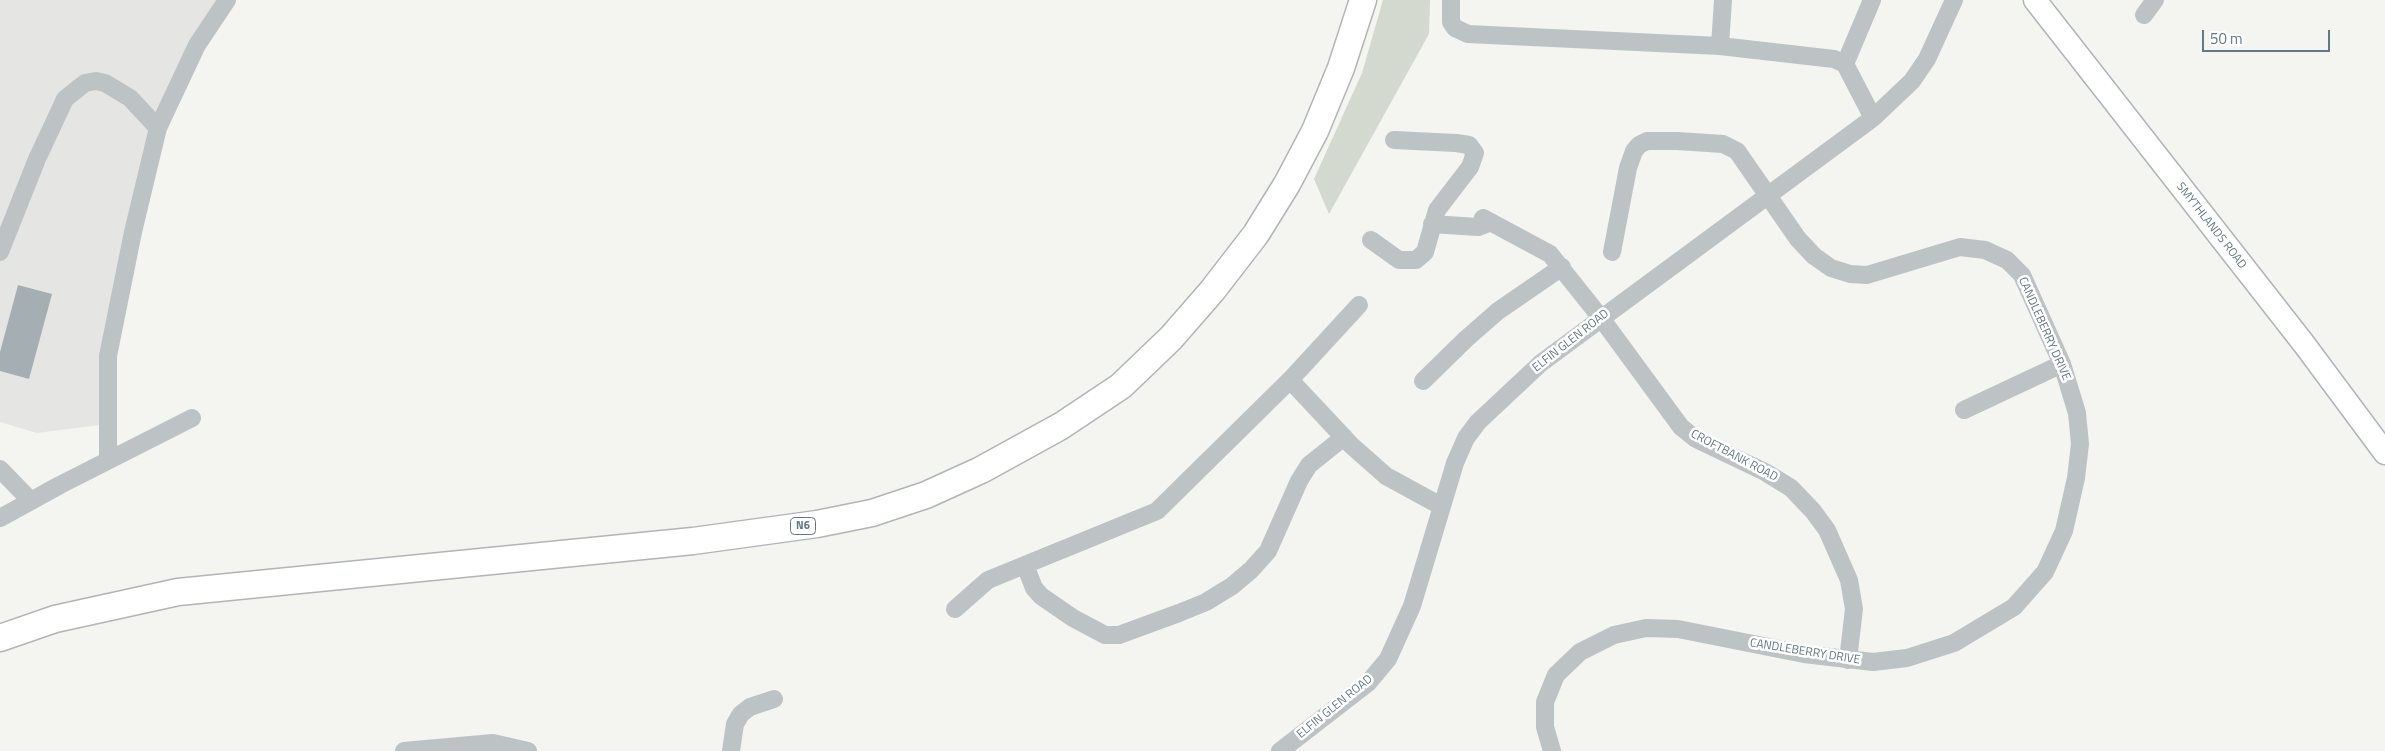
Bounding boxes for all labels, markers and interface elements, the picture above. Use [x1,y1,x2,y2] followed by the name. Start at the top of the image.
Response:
[2205,20,2332,52] scale bar
[2210,27,2243,50] text: 50 m
[2173,180,2249,272] street label: SMYTHLANDS ROAD
[2015,275,2073,383] street label: CANDLEBERRY DRIVE
[1530,307,1612,375] street label: ELFIN GLEN ROAD
[1688,427,1780,485] street label: CROFTBANK ROAD
[790,518,816,534] road number: N6
[1749,636,1861,668] street label: CANDLEBERRY DRIVE
[1294,672,1376,742] street label: ELFIN GLEN ROAD

